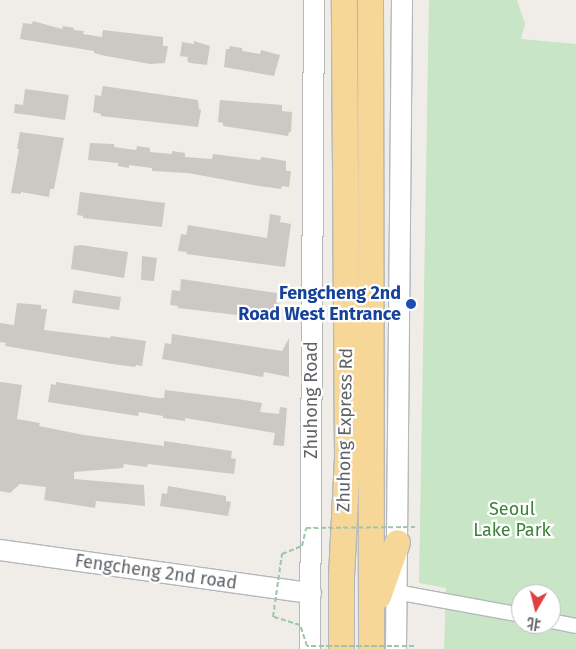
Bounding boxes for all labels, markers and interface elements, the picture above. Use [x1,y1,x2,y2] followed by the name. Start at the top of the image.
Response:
[238,283,401,326] place label: Fengcheng 2nd Road West Entrance
[405,298,417,310] marker: Fengcheng 2nd Road West Entrance
[300,341,322,459] street label: Zhuhong Road
[333,348,357,512] street label: Zhuhong Express Rd
[473,499,551,542] park label: Seoul Lake Park
[74,550,238,594] street label: Fengcheng 2nd road
[511,584,561,634] north arrow
[526,614,542,633] text: 北

